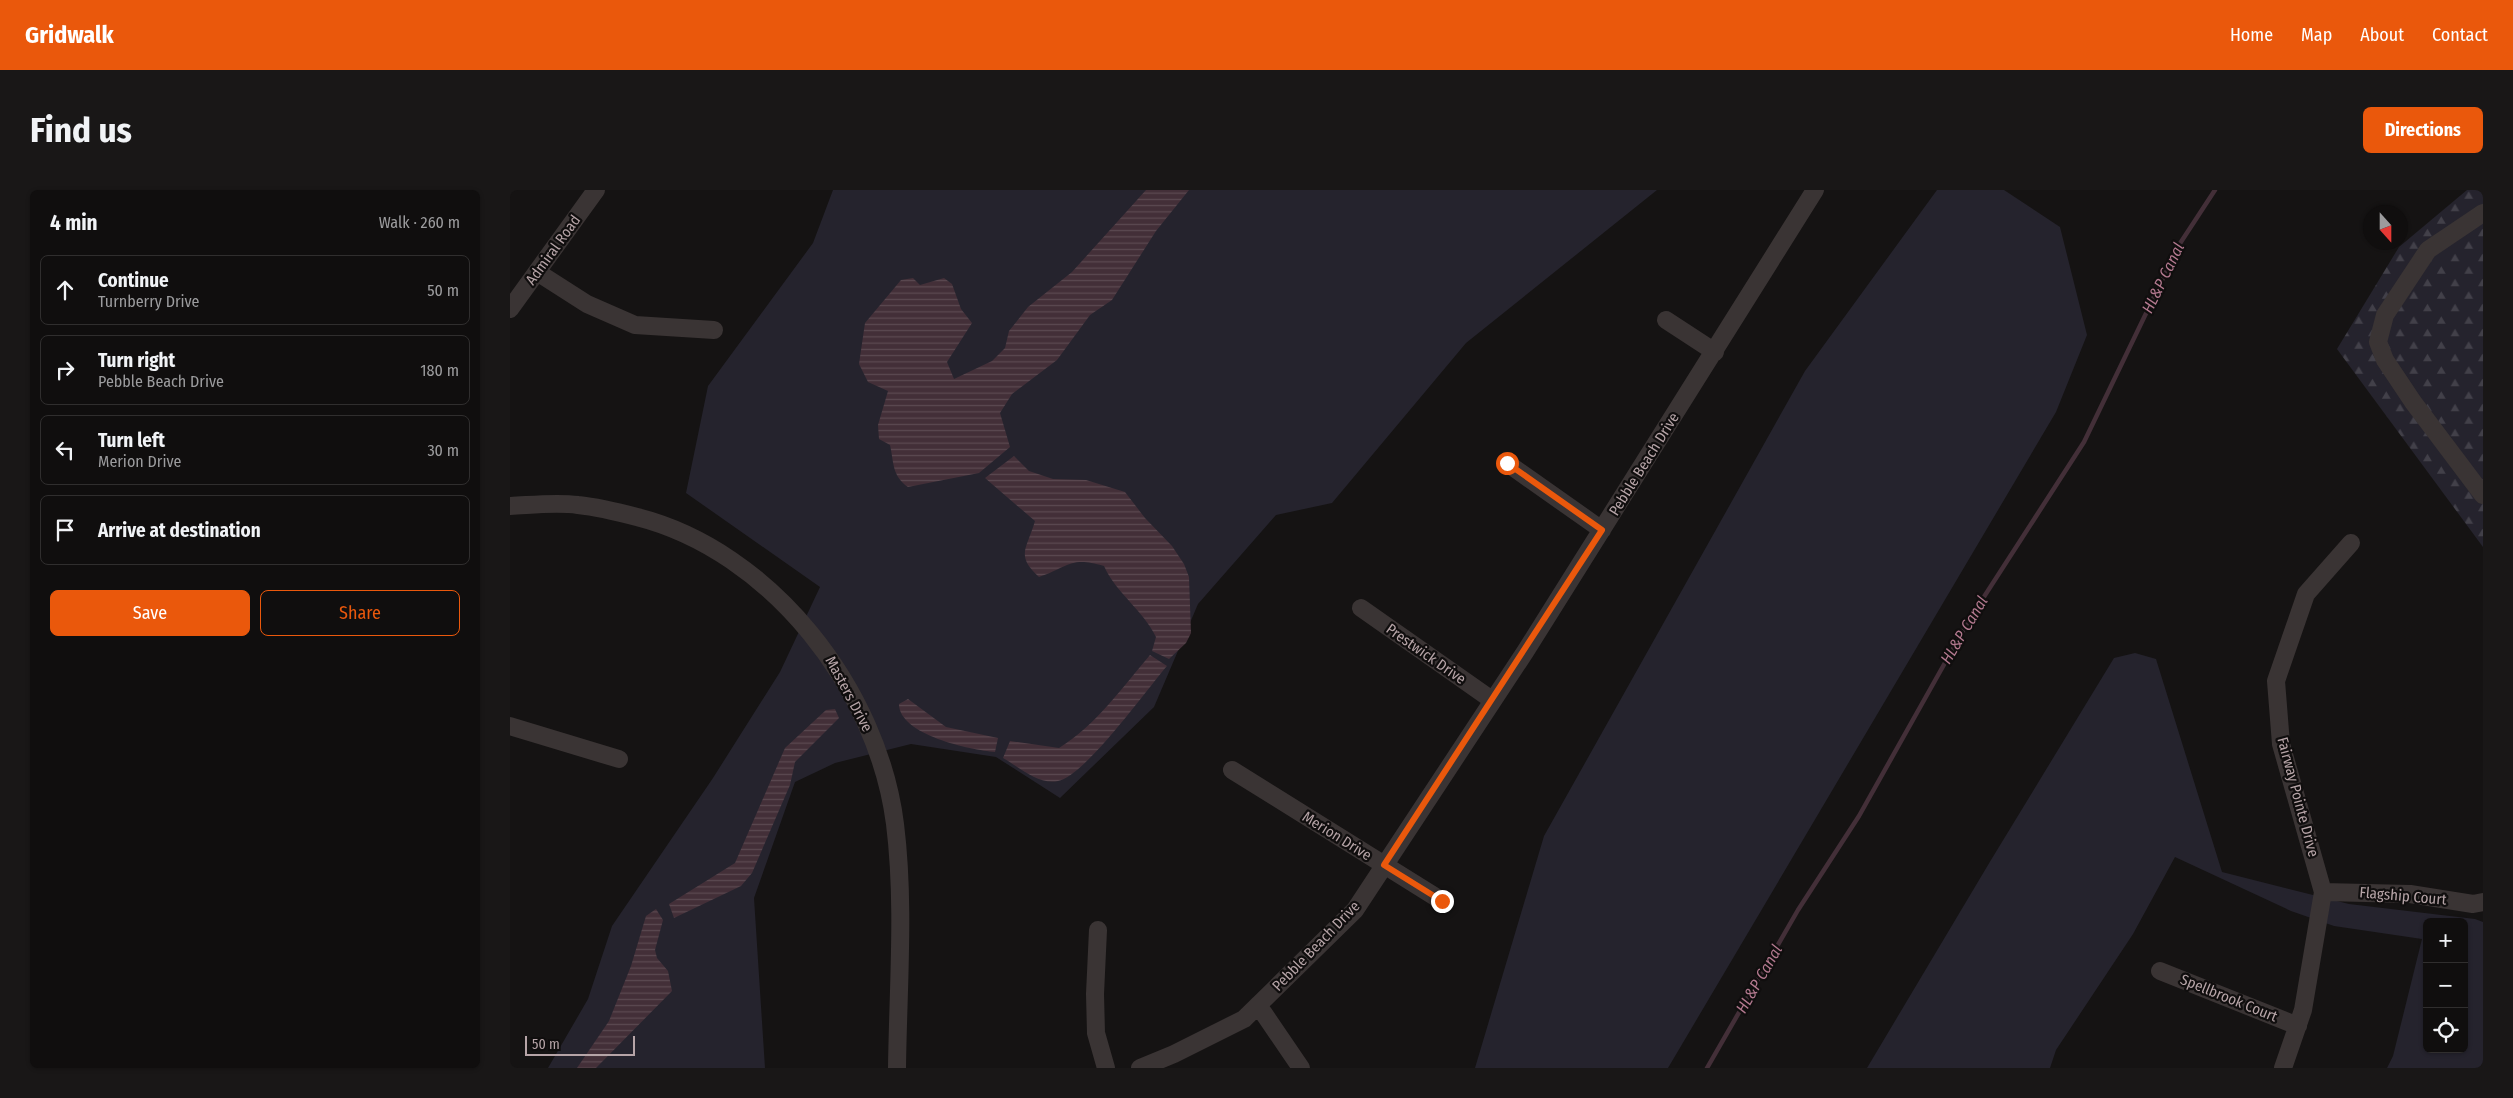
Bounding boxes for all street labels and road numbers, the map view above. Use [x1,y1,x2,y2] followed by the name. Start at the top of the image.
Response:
[522,212,584,288] street label: Admiral Road
[1605,409,1683,519] street label: Pebble Beach Drive
[1383,620,1469,688] street label: Prestwick Drive
[822,653,876,735] street label: Masters Drive
[2273,735,2323,859] street label: Fairway Pointe Drive
[1299,808,1375,864] street label: Merion Drive
[2359,883,2447,909] street label: Flagship Court
[1269,897,1363,995] street label: Pebble Beach Drive
[2178,970,2280,1026] street label: Spellbrook Court

